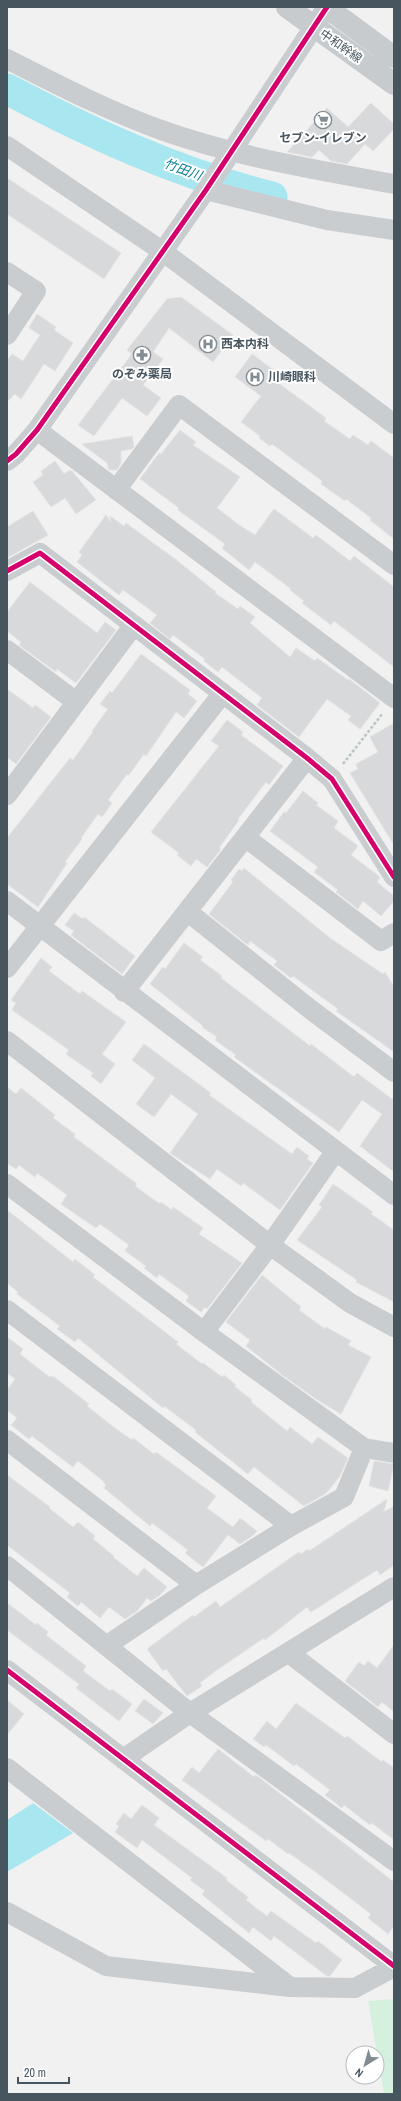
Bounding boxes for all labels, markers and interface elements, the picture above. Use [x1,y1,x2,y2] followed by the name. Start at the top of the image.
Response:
[317,26,365,66] street label: 中和幹線
[313,110,333,130] supermarket icon: セブン-イレブン
[279,130,367,146] place label: セブン-イレブン
[162,155,206,185] water label: 竹田川
[198,334,218,354] hospital icon: 西本内科
[221,336,269,352] place label: 西本内科
[132,345,152,365] pharmacy icon: のぞみ薬局
[112,366,172,382] place label: のぞみ薬局
[245,367,265,387] hospital icon: 川崎眼科
[268,369,316,385] place label: 川崎眼科
[345,2045,385,2085] north arrow
[18,2059,69,2085] scale bar
[24,2065,46,2081] text: 20 m
[352,2065,366,2081] text: N

